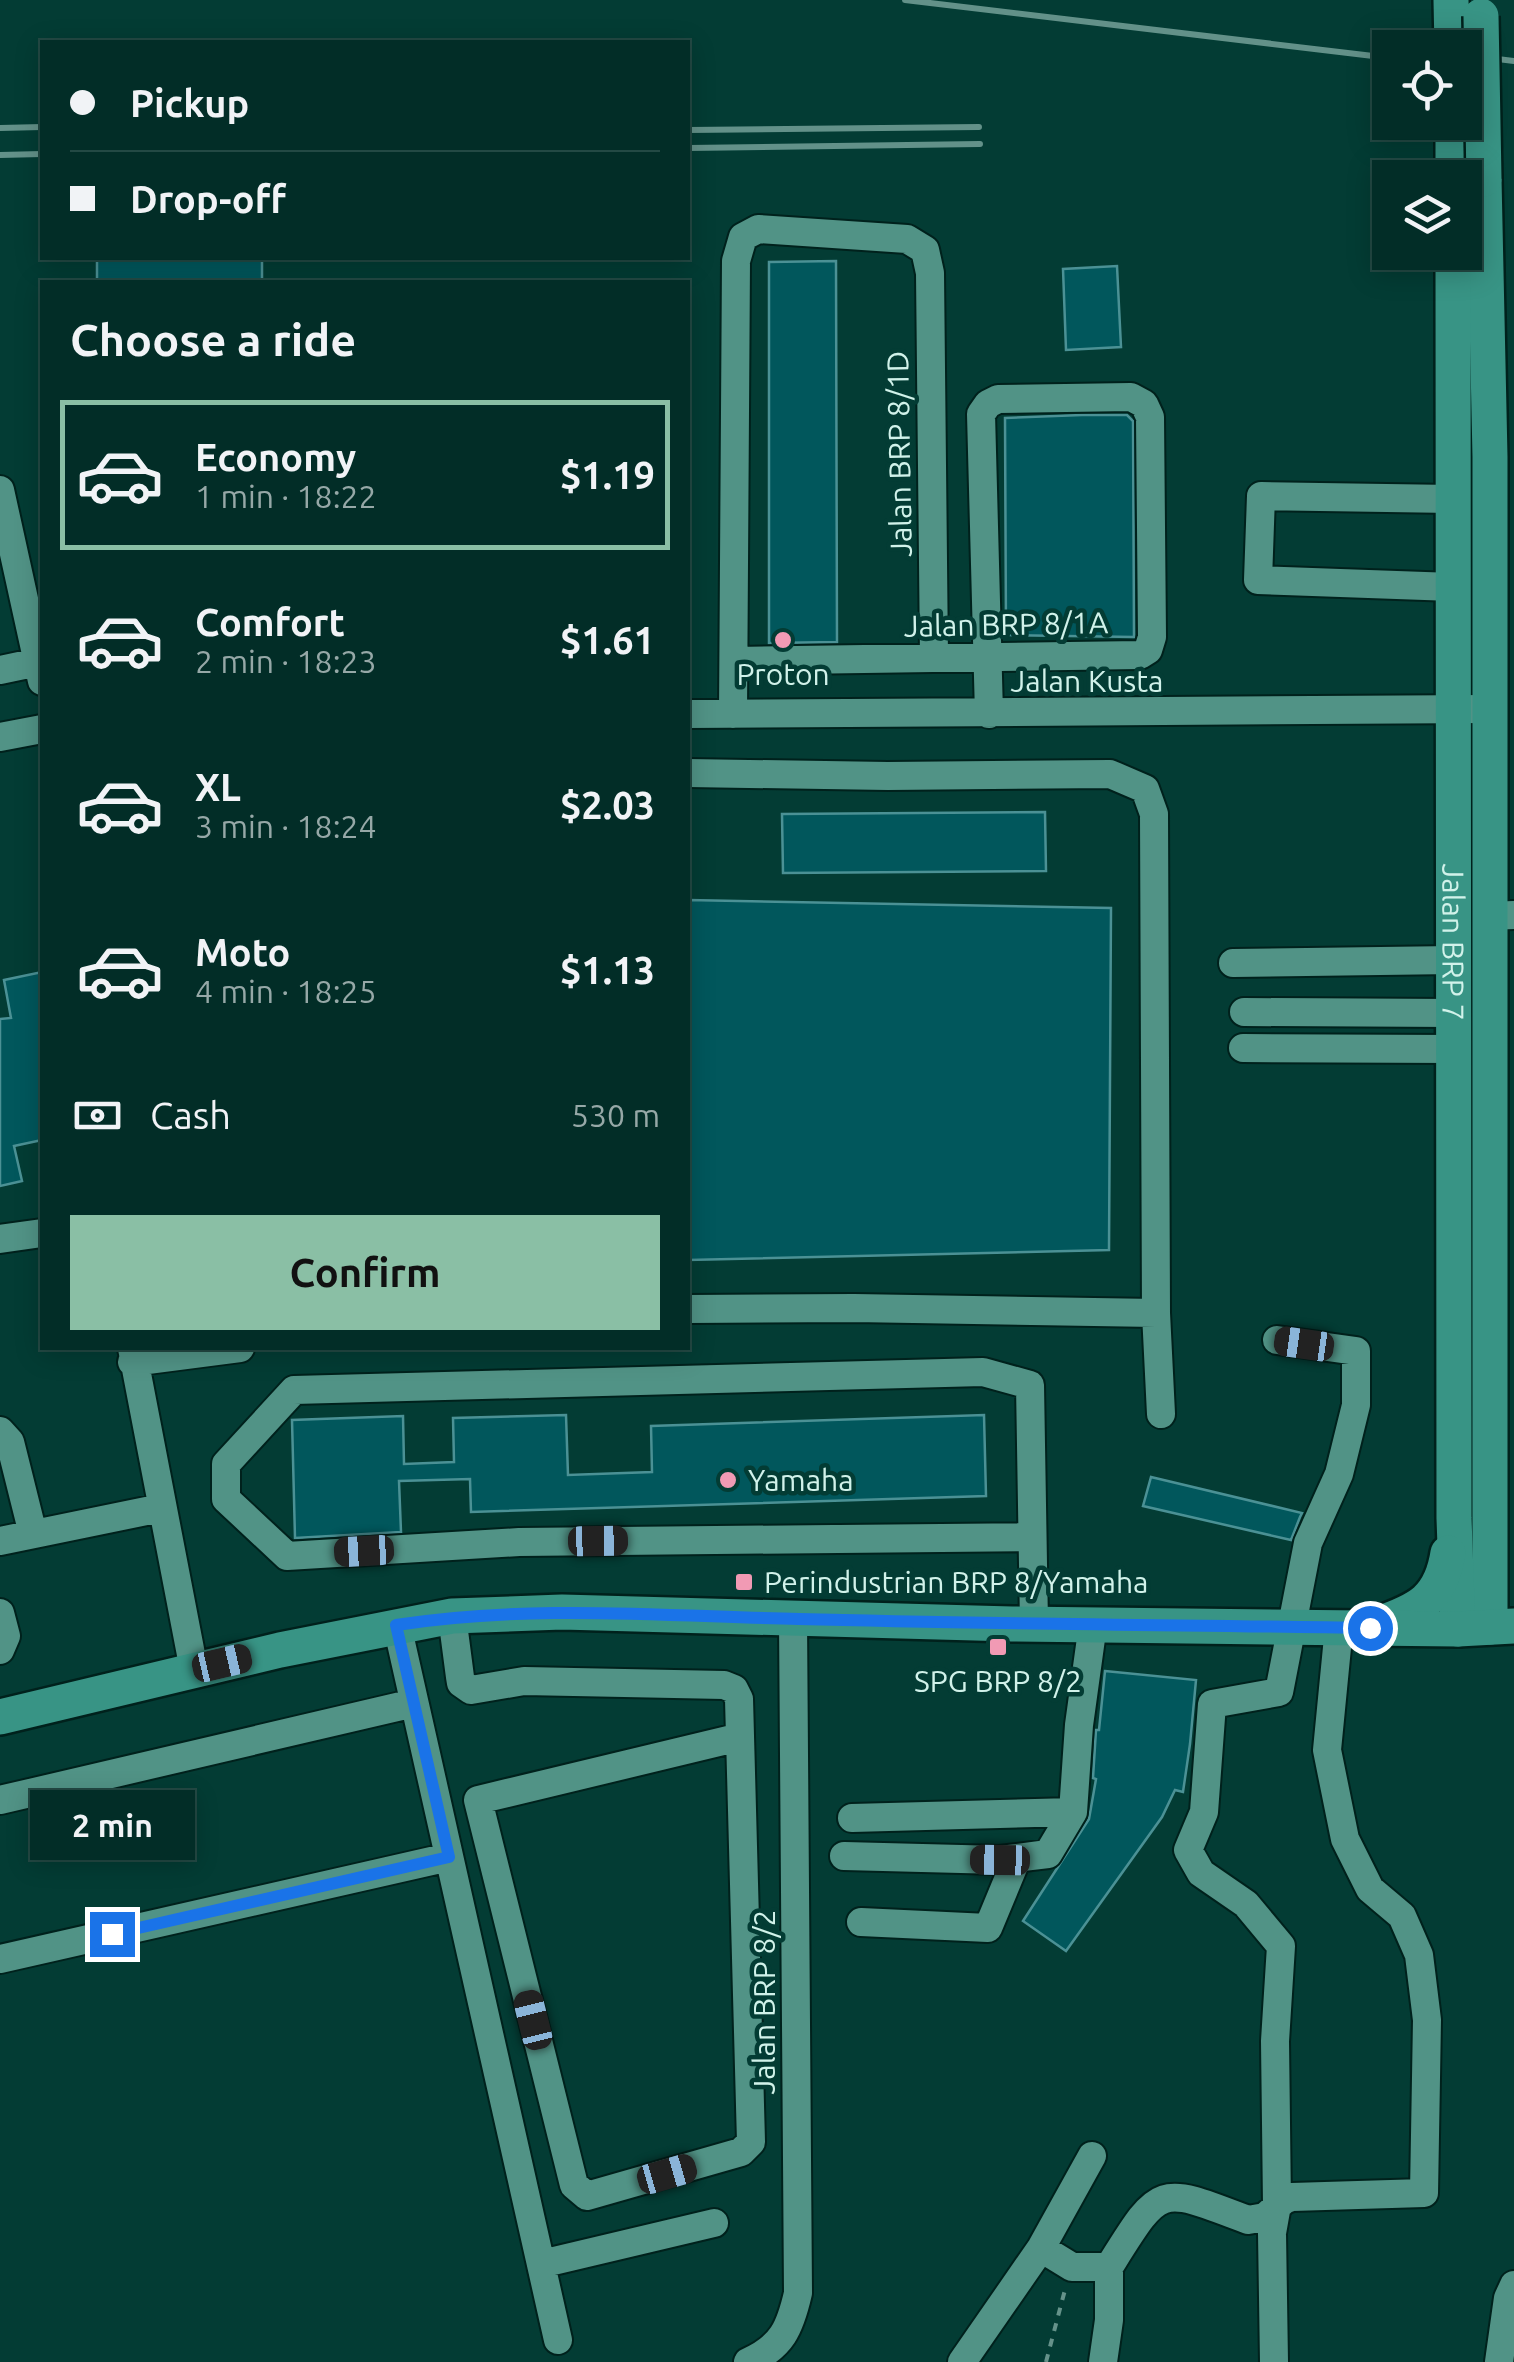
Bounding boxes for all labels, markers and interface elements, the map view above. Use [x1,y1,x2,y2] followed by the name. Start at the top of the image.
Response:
[1372,30,1482,270] map controls
[1372,30,1482,140] button: locate
[130,82,249,124] text: Pickup
[1372,160,1482,270] button: layers
[130,178,286,220] text: Drop-off
[70,314,356,365] text: Choose a ride
[880,351,918,557] street label: Jalan BRP 8/1D
[75,430,165,520] icon: car
[195,436,356,478] text: Economy
[560,454,655,496] text: $1.19
[195,478,377,514] text: 1 min · 18:22
[75,595,165,685] icon: car
[195,601,345,643] text: Comfort
[903,605,1109,643] street label: Jalan BRP 8/1A
[560,619,655,661] text: $1.61
[772,629,794,651] marker: Proton
[195,643,377,679] text: 2 min · 18:23
[736,657,830,691] place label: Proton
[1011,664,1163,698] street label: Jalan Kusta
[75,760,165,850] icon: car
[195,766,241,808] text: XL
[560,784,655,826] text: $2.03
[195,808,377,844] text: 3 min · 18:24
[1436,863,1471,1021] street label: Jalan BRP 7
[75,925,165,1015] icon: car
[195,931,290,973] text: Moto
[560,949,655,991] text: $1.13
[195,973,377,1009] text: 4 min · 18:25
[70,1088,125,1143] icon: cash
[150,1094,231,1136] text: Cash
[571,1097,660,1133] text: 530 m
[70,1215,660,1330] button: Confirm
[1272,1325,1336,1363] car
[748,1463,854,1497] place label: Yamaha
[717,1469,739,1491] marker: Yamaha
[568,1525,628,1557] car
[333,1534,395,1568] car
[764,1565,1148,1599] place label: Perindustrian BRP 8/Yamaha
[733,1571,755,1593] marker: Perindustrian BRP 8/Yamaha
[1348,1606,1393,1651] route start
[987,1636,1009,1658] marker: SPG BRP 8/2
[189,1642,255,1684] car
[914,1664,1082,1698] place label: SPG BRP 8/2
[29,1789,194,1859] callout: 2 min
[72,1807,153,1843] text: 2 min
[970,1844,1030,1876] car
[747,1910,781,2094] street label: Jalan BRP 8/2
[90,1912,135,1957] route end
[511,1987,555,2053] car
[634,2151,700,2197] car

